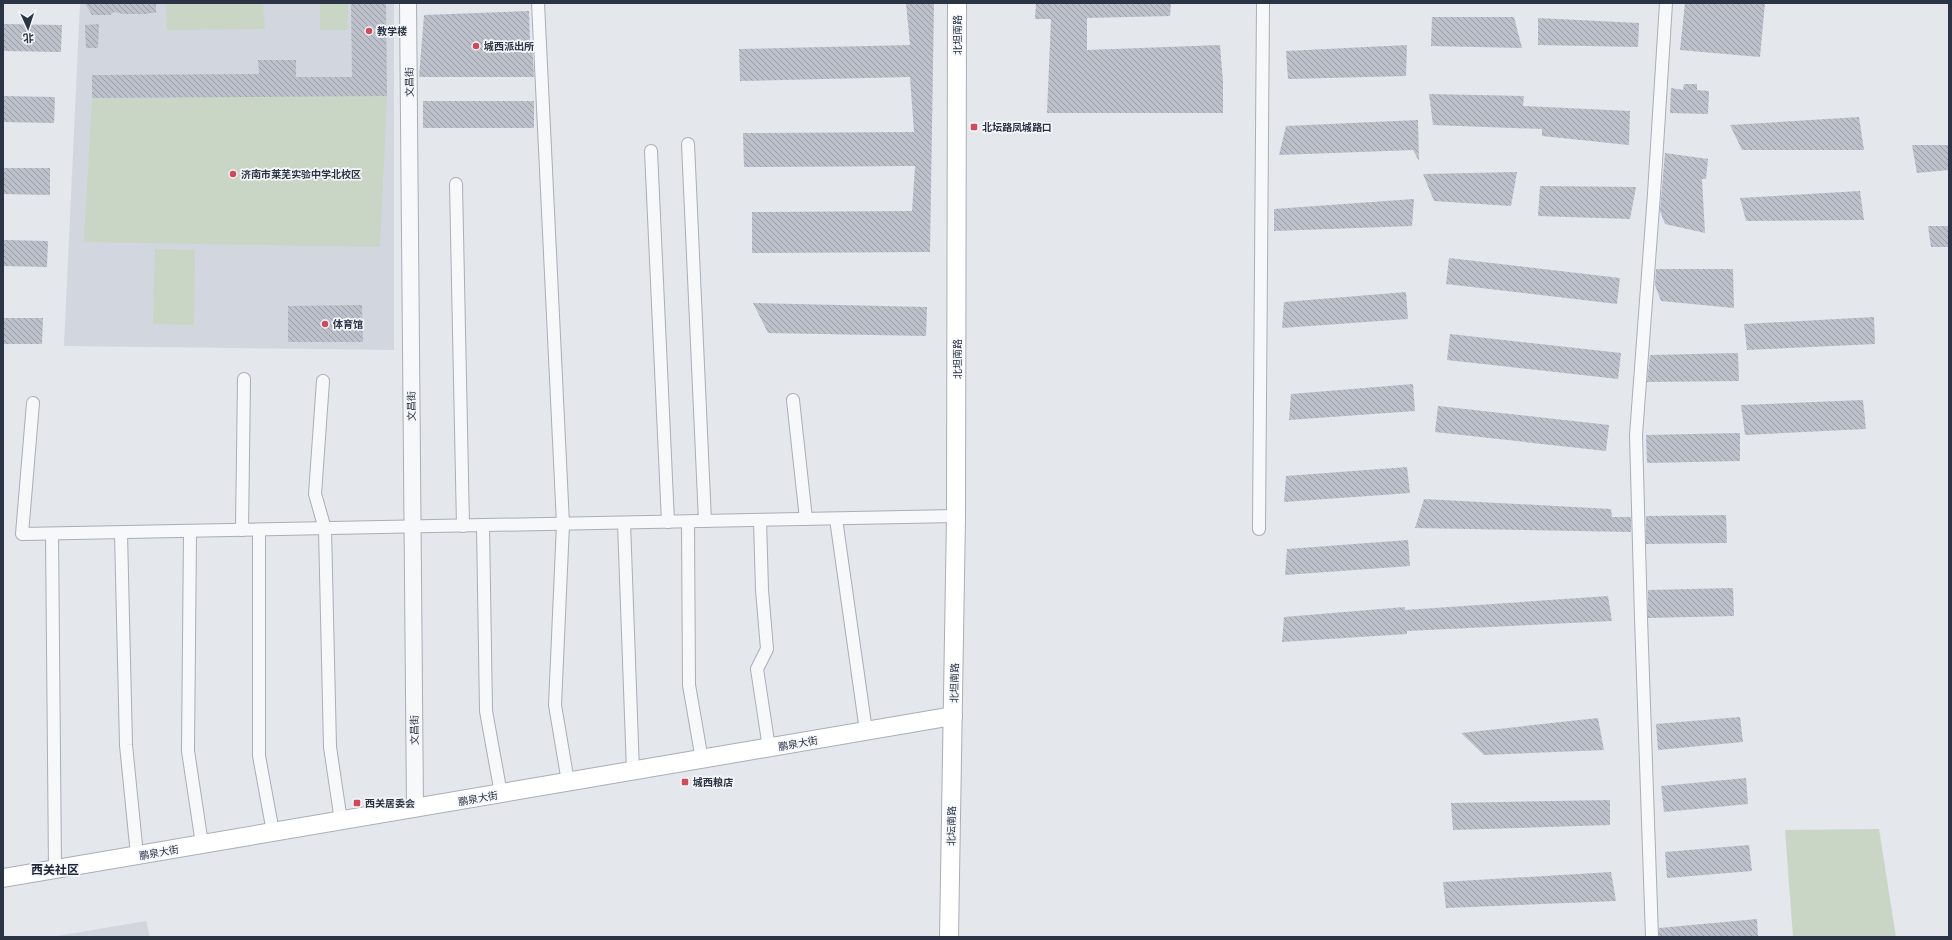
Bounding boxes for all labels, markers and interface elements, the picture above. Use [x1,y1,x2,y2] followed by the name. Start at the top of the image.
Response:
[8,8,48,48] north arrow
[950,15,964,55] street label: 北坦南路
[377,24,407,38] place label: 教学楼
[364,26,374,36] marker: 教学楼
[23,31,34,46] text: 北
[484,39,534,53] place label: 城西派出所
[471,41,481,51] marker: 城西派出所
[402,67,416,97] street label: 文昌街
[982,120,1052,134] place label: 北坛路凤城路口
[969,122,979,132] marker: 北坛路凤城路口
[241,167,361,181] place label: 济南市莱芜实验中学北校区
[228,169,238,179] marker: 济南市莱芜实验中学北校区
[332,317,363,331] place label: 体育馆
[320,319,330,329] marker: 体育馆
[950,339,964,379] street label: 北坦南路
[404,391,418,421] street label: 文昌街
[947,663,961,703] street label: 北坦南路
[407,715,421,745] street label: 文昌街
[777,733,819,753] street label: 鹏泉大街
[693,775,733,789] place label: 城西粮店
[680,777,690,787] marker: 城西粮店
[457,788,499,808] street label: 鹏泉大街
[365,796,415,810] place label: 西关居委会
[352,798,362,808] marker: 西关居委会
[944,806,958,846] street label: 北坛南路
[138,842,180,862] street label: 鹏泉大街
[31,861,79,878] district label: 西关社区

